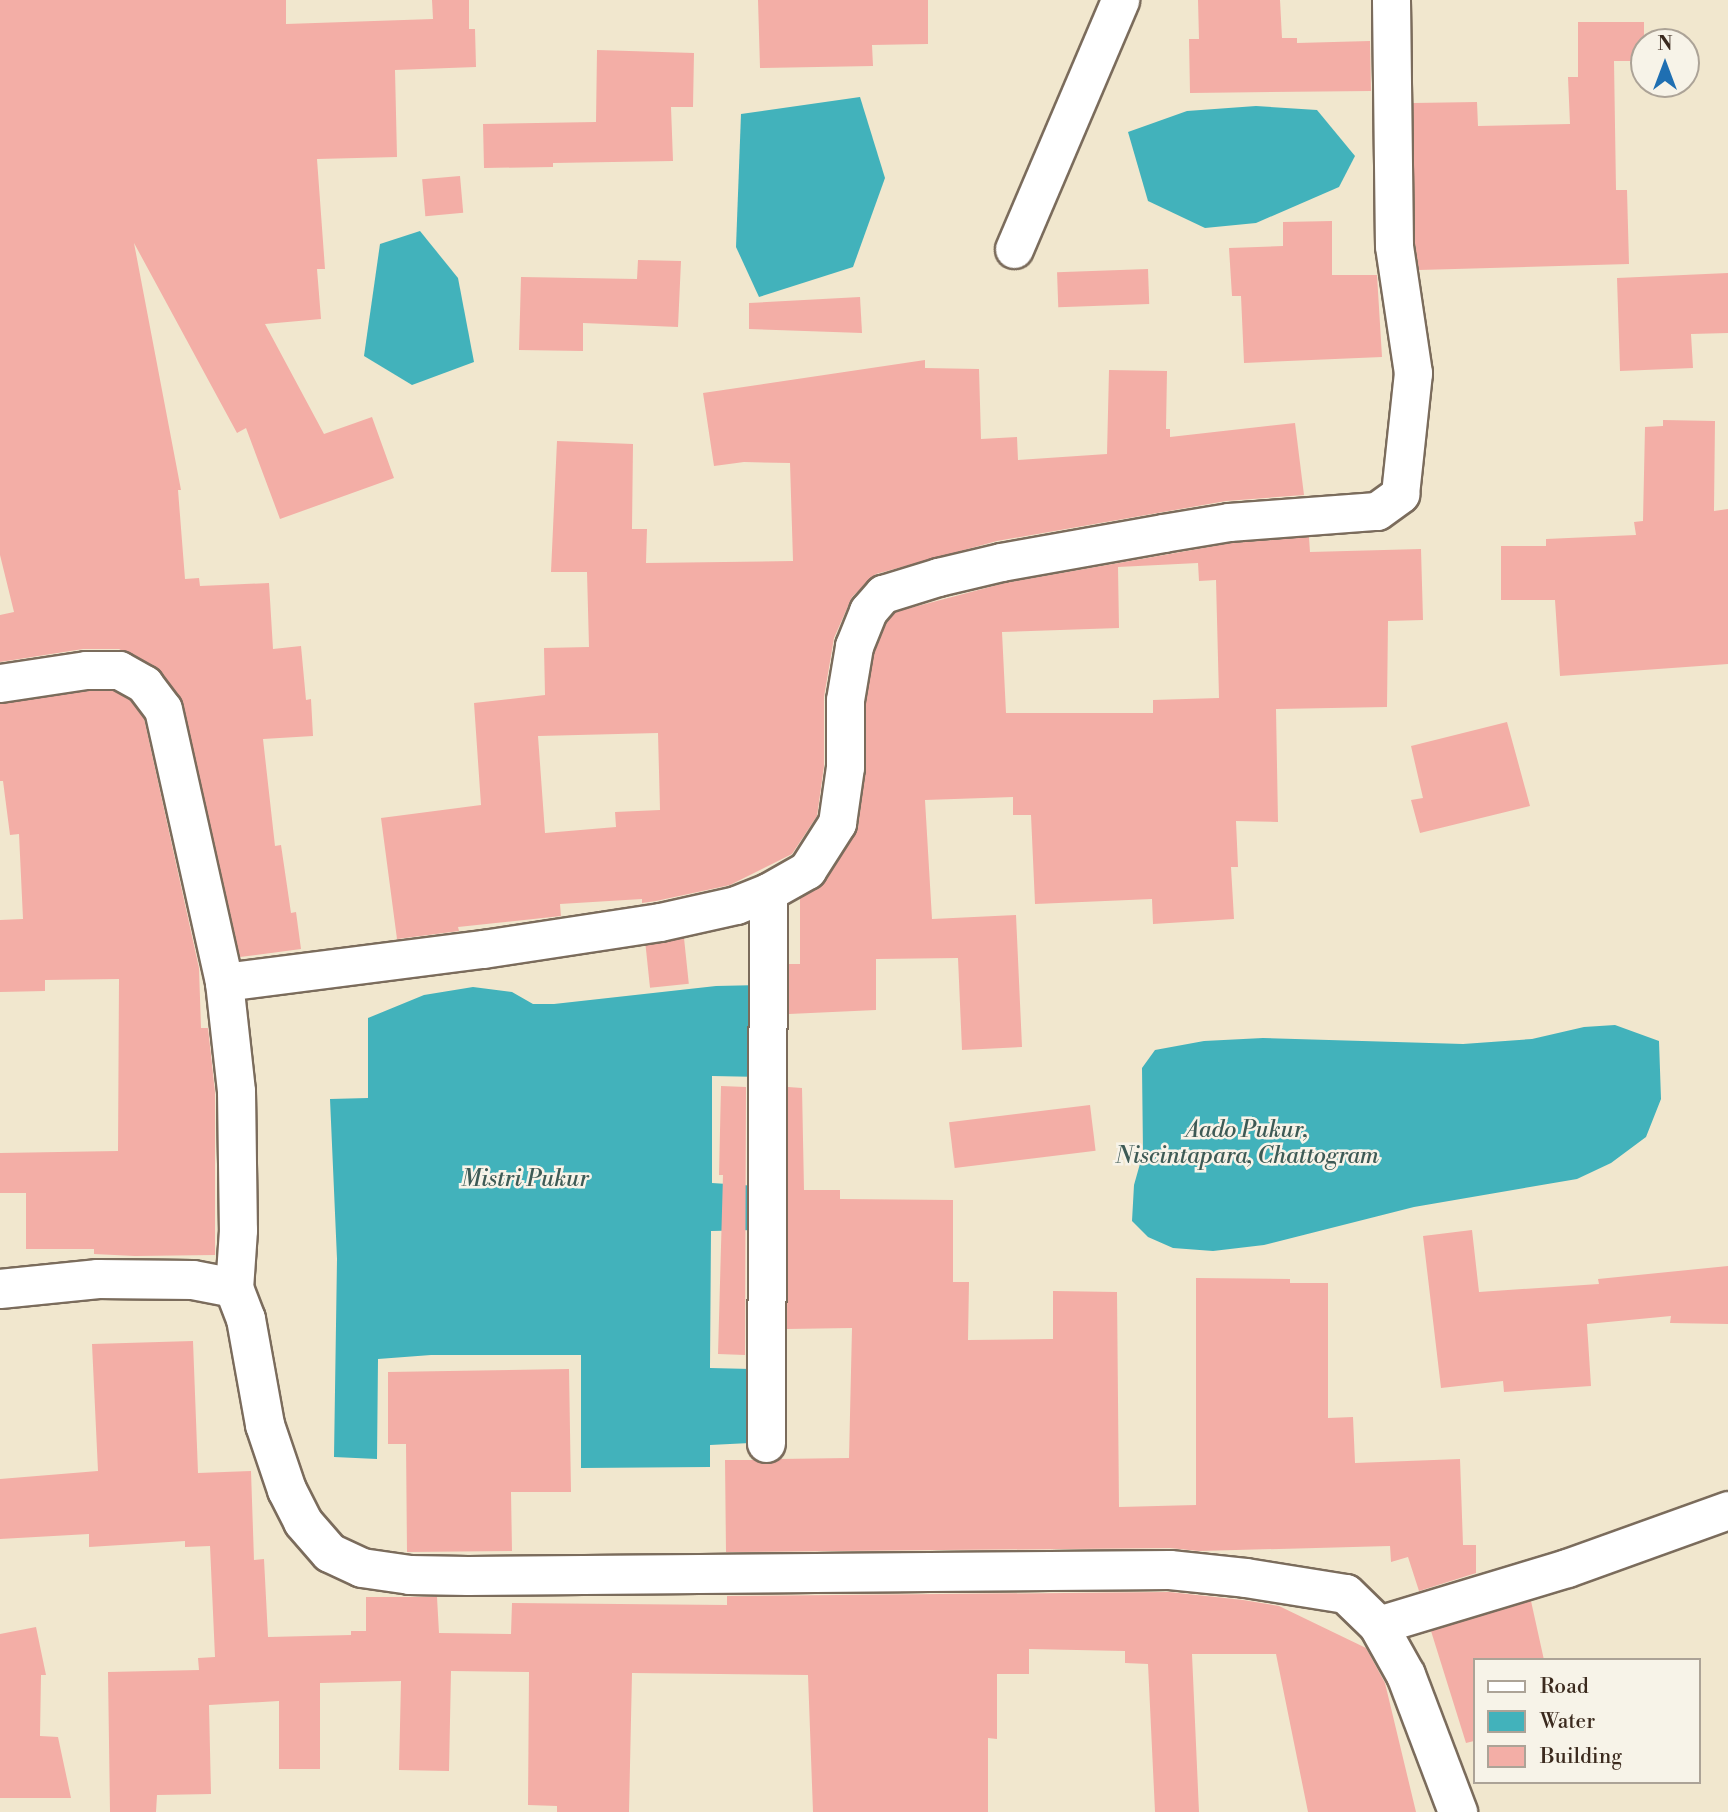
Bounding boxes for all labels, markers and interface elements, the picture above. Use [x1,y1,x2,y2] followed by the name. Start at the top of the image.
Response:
[1630,28,1700,98] north arrow
[1657,32,1673,56] text: N
[1115,1116,1379,1170] water label: Aado Pukur, Niscintapara, Chattogram
[461,1165,589,1193] water label: Mistri Pukur
[1472,1658,1700,1784] legend
[1540,1674,1589,1700] text: Road
[1540,1709,1595,1735] text: Water
[1540,1744,1622,1770] text: Building

